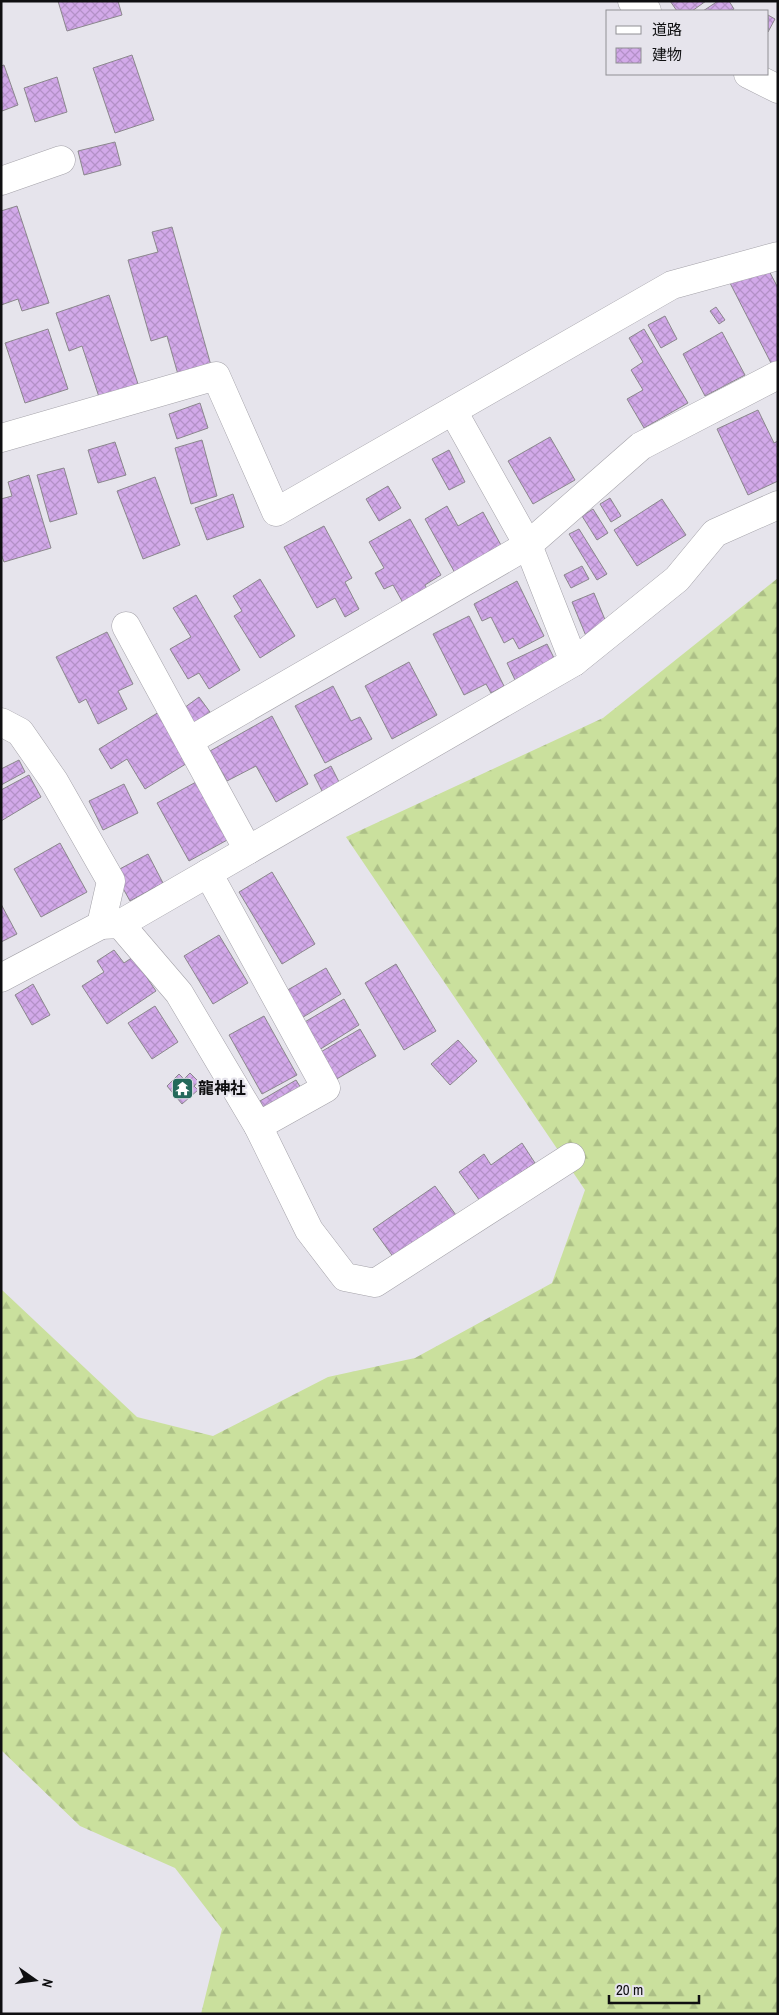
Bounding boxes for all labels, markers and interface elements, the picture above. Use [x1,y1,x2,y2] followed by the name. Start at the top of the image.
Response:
[606,10,769,75] legend
[652,19,682,40] text: 道路
[652,44,682,65] text: 建物
[170,1076,194,1100] temple icon: 龍神社
[198,1077,246,1099] place label: 龍神社
[10,1955,60,2005] north arrow
[609,1972,699,2004] scale bar
[38,1977,57,1989] text: N
[616,1979,643,2000] text: 20 m

